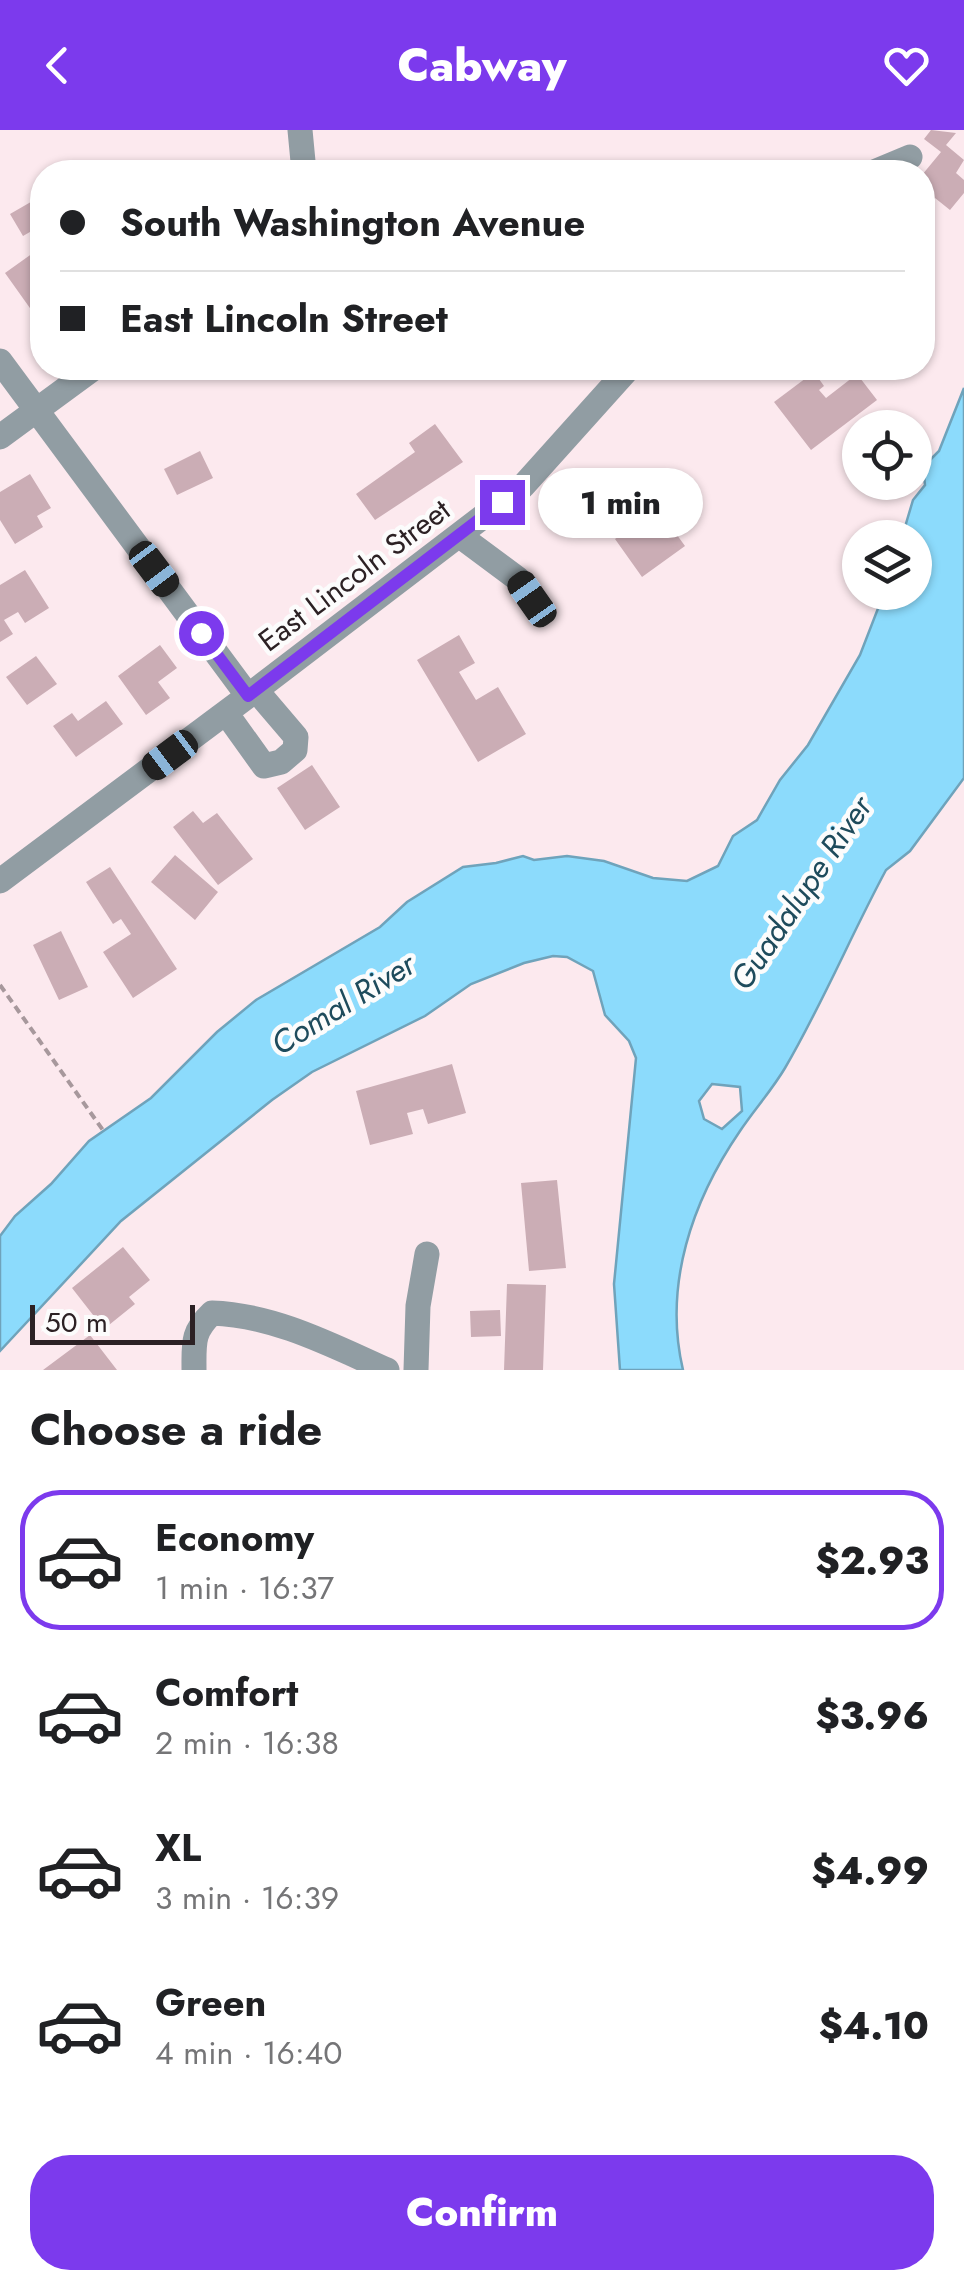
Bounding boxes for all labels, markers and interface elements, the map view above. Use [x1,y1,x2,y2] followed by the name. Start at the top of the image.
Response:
[397,33,567,98] text: Cabway
[30,38,85,93] icon: back
[879,38,934,93] icon: heart
[120,195,585,250] text: South Washington Avenue
[120,291,448,346] text: East Lincoln Street
[842,410,932,610] map controls
[842,410,932,500] button: locate
[537,467,702,537] callout: 1 min
[480,480,525,525] route end
[580,480,661,526] text: 1 min
[249,488,460,661] street label: East Lincoln Street
[842,520,932,610] button: layers
[124,536,184,602] car
[503,566,561,632] car
[179,611,224,656] route start
[137,725,203,785] car
[719,785,884,999] water label: Guadalupe River
[262,940,426,1066] water label: Comal River
[30,1300,195,1344] scale bar
[45,1302,108,1343] text: 50 m
[30,1397,322,1462] text: Choose a ride
[155,1510,314,1565] text: Economy
[35,1515,125,1605] icon: car
[816,1533,929,1588] text: $2.93
[155,1565,334,1611] text: 1 min · 16:37
[155,1665,298,1720] text: Comfort
[35,1670,125,1760] icon: car
[816,1688,929,1743] text: $3.96
[155,1720,339,1766] text: 2 min · 16:38
[155,1820,201,1875] text: XL
[35,1825,125,1915] icon: car
[812,1843,929,1898] text: $4.99
[155,1875,339,1921] text: 3 min · 16:39
[155,1975,266,2030] text: Green
[35,1980,125,2070] icon: car
[819,1998,929,2053] text: $4.10
[155,2030,342,2076] text: 4 min · 16:40
[30,2155,934,2270] button: Confirm

